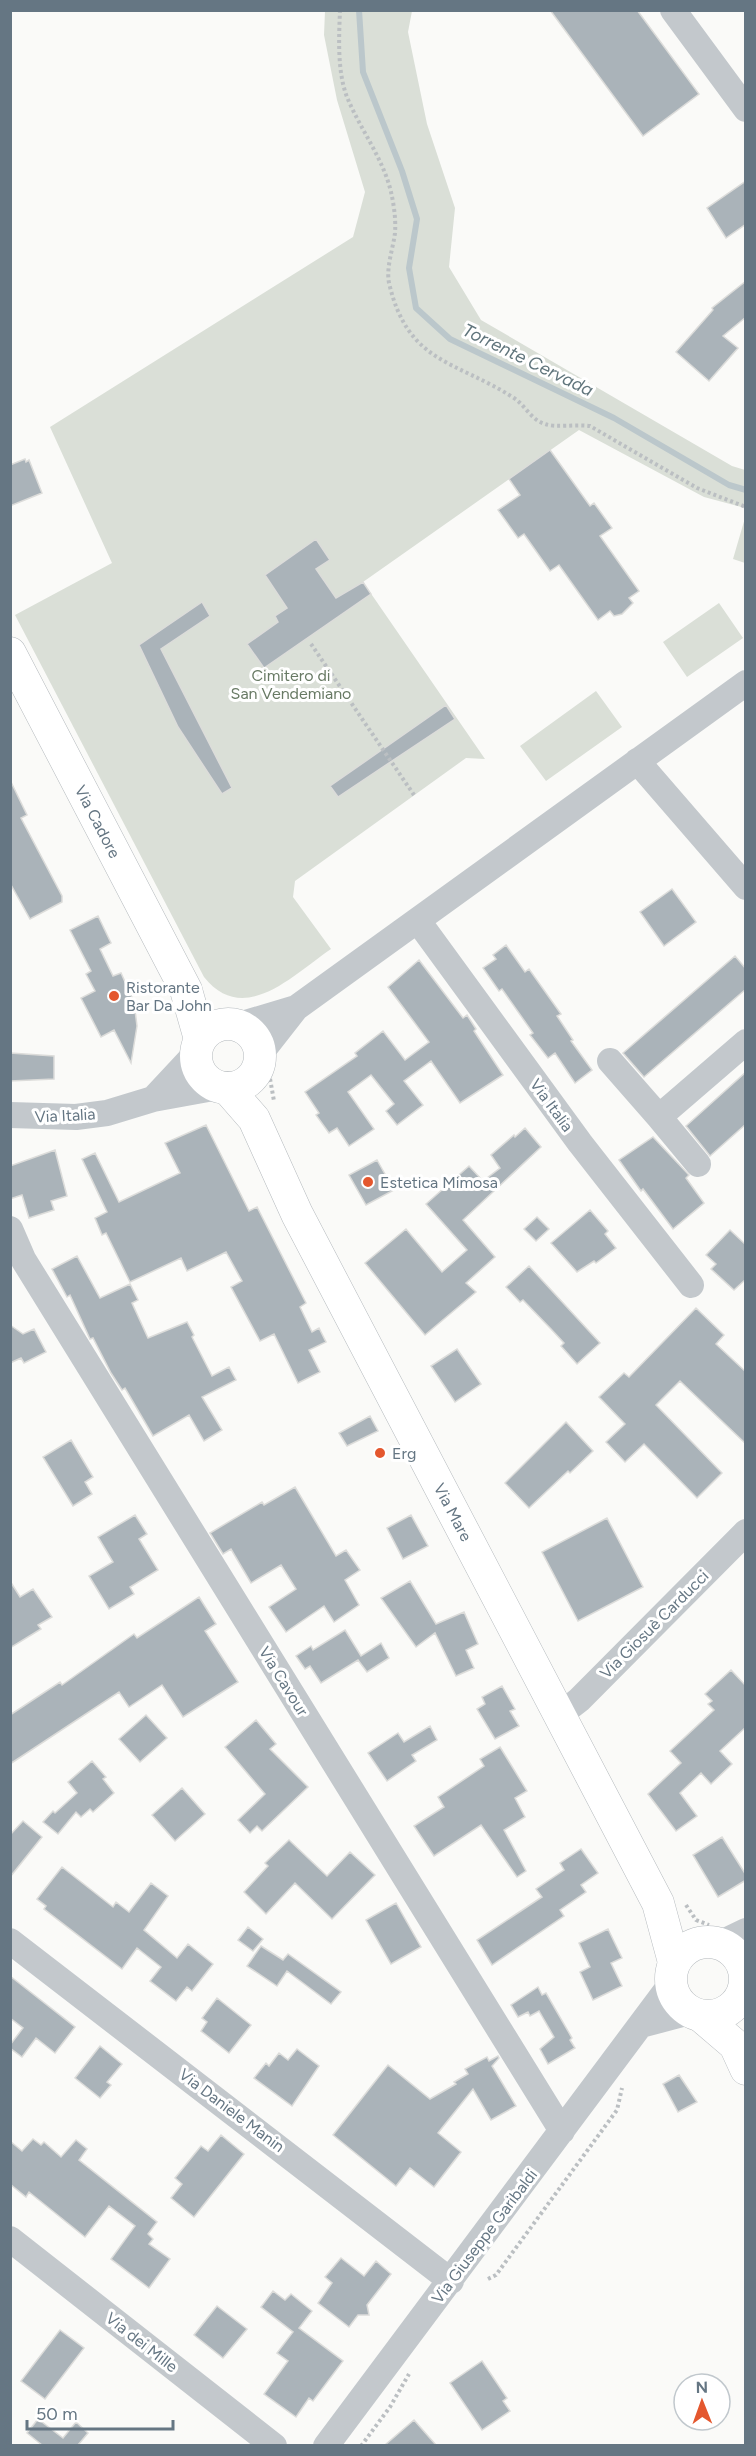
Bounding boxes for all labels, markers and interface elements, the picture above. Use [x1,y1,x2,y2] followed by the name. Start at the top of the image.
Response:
[459,319,597,401] water label: Torrente Cervada
[231,666,351,703] park label: Cimitero di San Vendemiano
[71,782,124,862] street label: Via Cadore
[126,978,212,1015] place label: Ristorante Bar Da John
[107,989,121,1003] marker: Ristorante Bar Da John
[526,1075,577,1135] street label: Via Italia
[34,1104,96,1127] street label: Via Italia
[380,1173,498,1192] place label: Estetica Mimosa
[361,1175,375,1189] marker: Estetica Mimosa
[392,1444,416,1463] place label: Erg
[373,1446,387,1460] marker: Erg
[430,1480,476,1545] street label: Via Mare
[596,1566,713,1683] street label: Via Giosuè Carducci
[255,1643,313,1720] street label: Via Cavour
[175,2065,288,2156] street label: Via Daniele Manin
[428,2165,541,2307] street label: Via Giuseppe Garibaldi
[102,2309,182,2376] street label: Via dei Mille
[672,2372,732,2432] north arrow
[695,2378,708,2397] text: N
[27,2393,172,2431] scale bar
[36,2403,78,2425] text: 50 m

